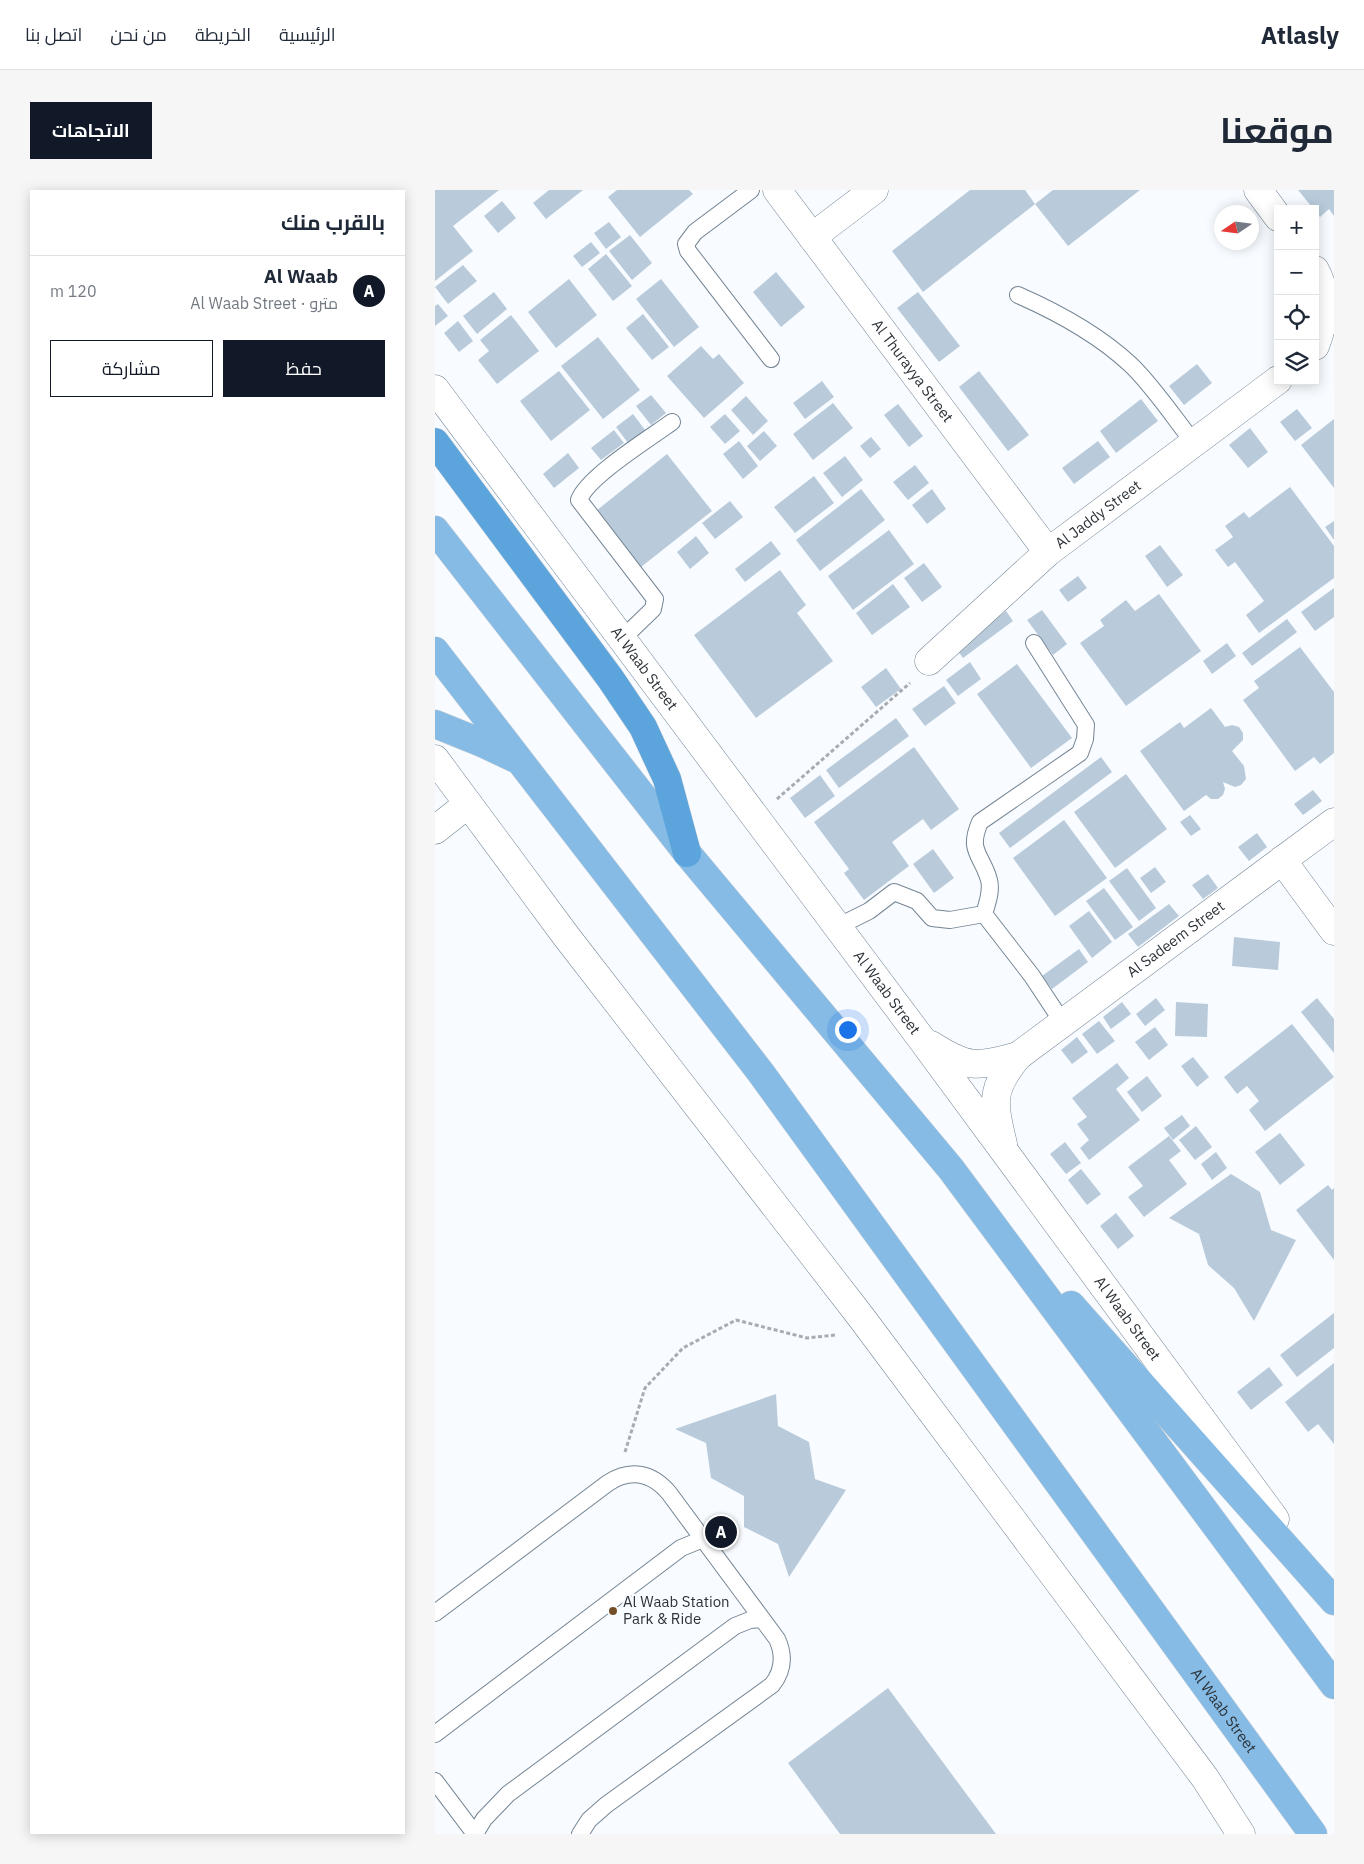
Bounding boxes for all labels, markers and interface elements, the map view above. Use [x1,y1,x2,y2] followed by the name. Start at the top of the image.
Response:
[1261,19,1339,51] text: Atlasly
[25,23,82,46] text: اتصل بنا
[110,23,167,46] text: من نحن
[195,23,251,46] text: الخريطة
[279,23,336,46] text: الرئيسية
[30,102,152,159] button: الاتجاهات
[1220,107,1334,153] text: موقعنا
[1214,205,1259,250] north arrow
[1274,205,1319,385] map controls
[1274,205,1319,250] button: +
[281,208,385,236] text: بالقرب منك
[1274,250,1319,295] button: −
[264,264,338,288] text: Al Waab
[50,281,97,301] text: 120 m
[364,281,374,301] text: A
[190,293,338,313] text: مترو · Al Waab Street
[1274,295,1319,340] button: locate
[868,315,958,426] street label: Al Thurayya Street
[50,340,213,397] button: مشاركة
[223,340,385,397] button: حفظ
[1274,340,1319,385] button: layers
[1051,476,1145,552] street label: Al Jaddy Street
[607,622,682,714] street label: Al Waab Street
[1123,896,1228,981] street label: Al Sadeem Street
[850,947,925,1038] street label: Al Waab Street
[835,1017,861,1043] your location
[1090,1272,1165,1364] street label: Al Waab Street
[705,1513,737,1551] pin: A
[623,1592,730,1628] place label: Al Waab Station Park & Ride
[607,1605,619,1617] marker: Al Waab Station Park & Ride
[1187,1664,1261,1756] street label: Al Waab Street

